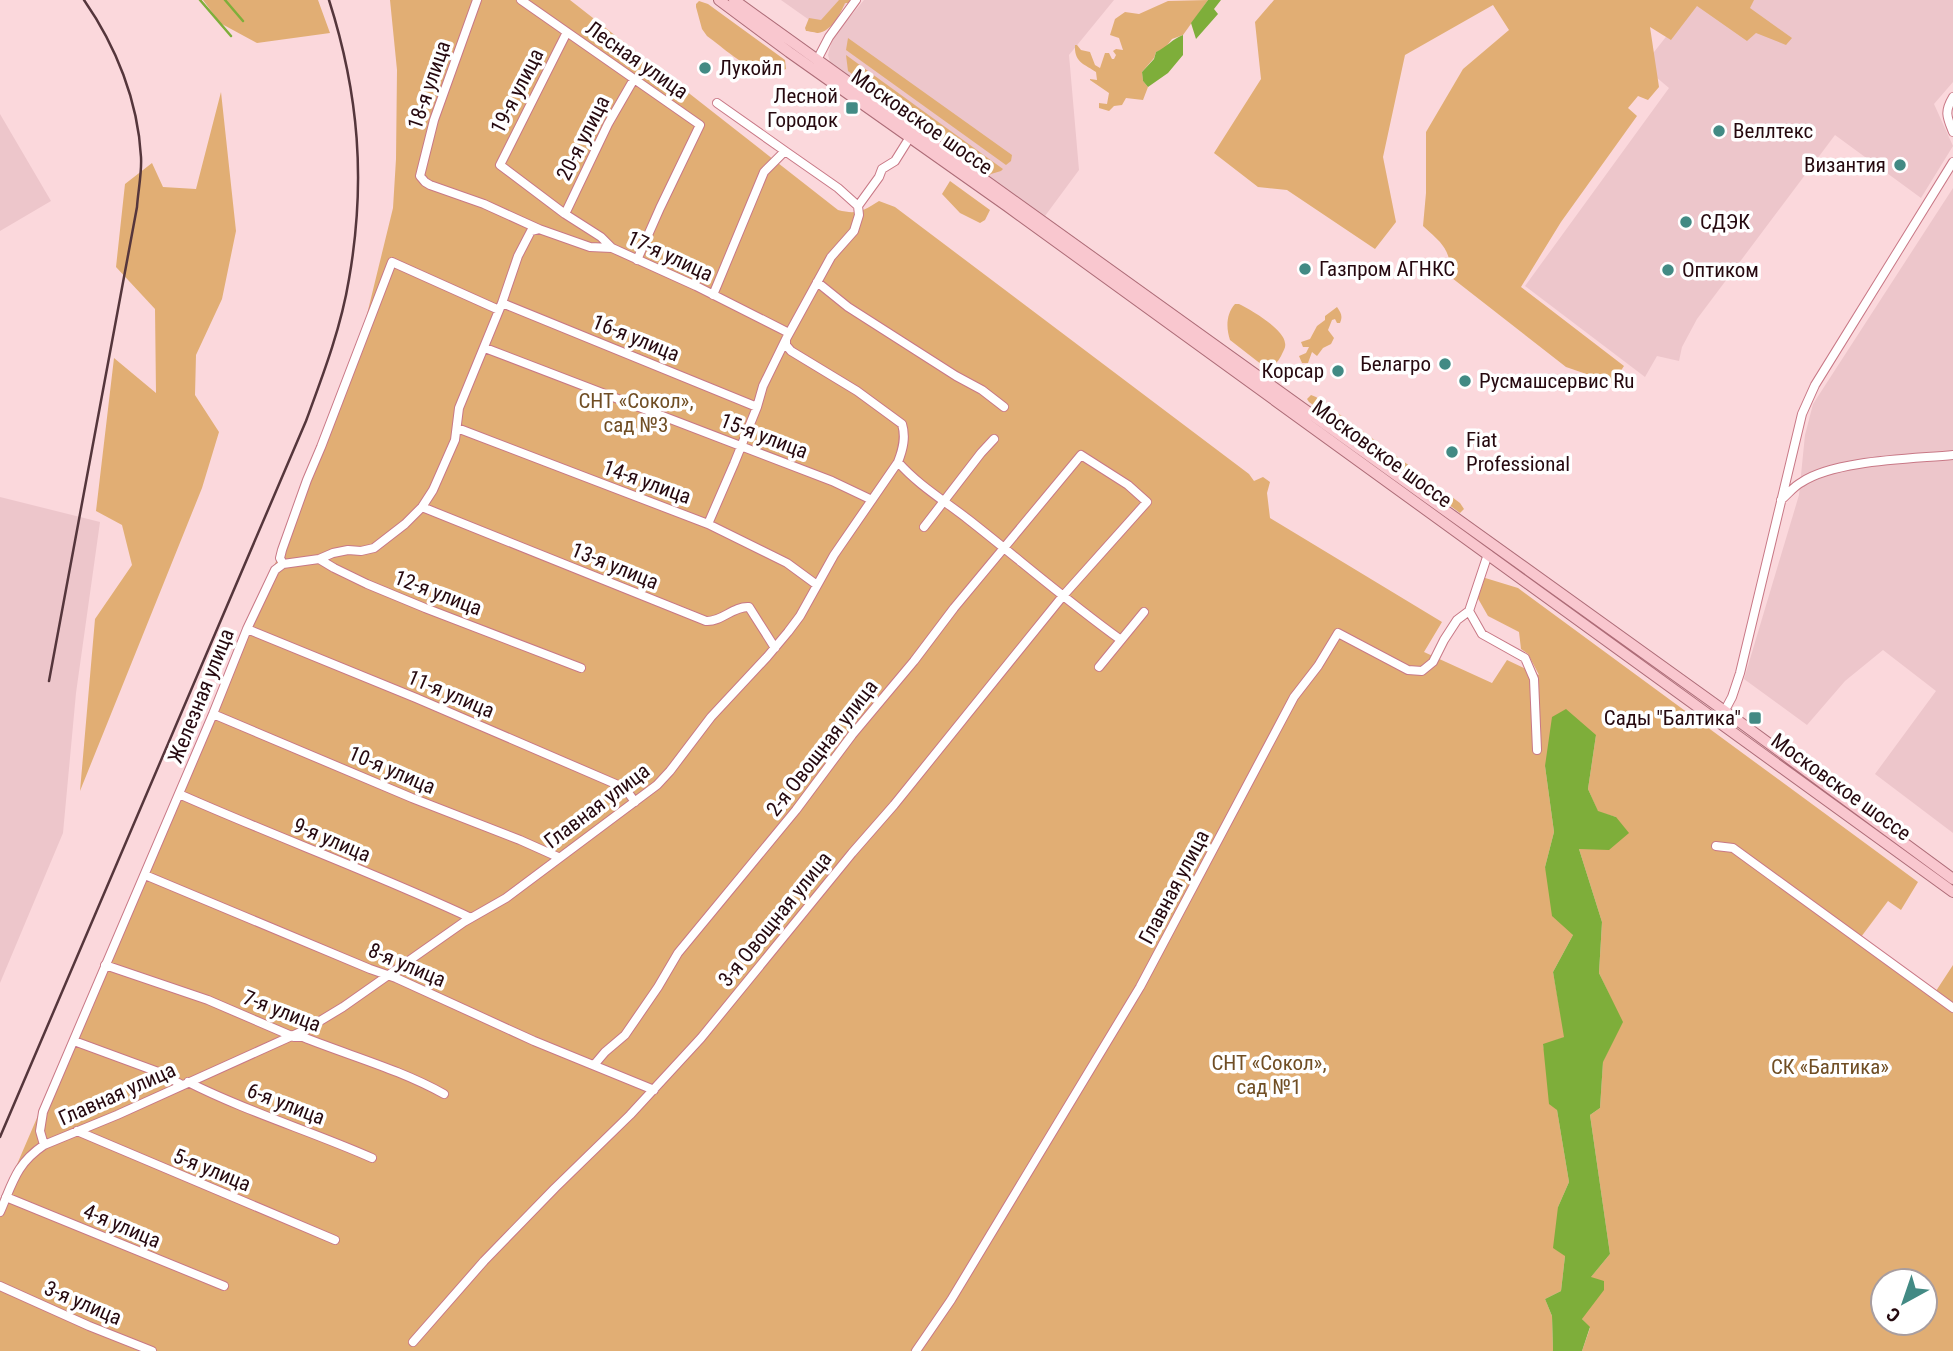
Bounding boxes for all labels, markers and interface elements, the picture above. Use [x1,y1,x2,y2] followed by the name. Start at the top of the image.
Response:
[581,16,693,104] street label: Лесная улица
[403,38,455,132] street label: 18-я улица
[485,45,549,137] street label: 19-я улица
[719,56,783,80] place label: Лукойл
[697,60,713,76] marker: Лукойл
[847,64,997,180] street label: Московское шоссе
[767,84,838,132] place label: Лесной Городок
[551,92,615,184] street label: 20-я улица
[844,100,860,116] marker: Лесной Городок
[1733,119,1813,143] place label: Веллтекс
[1711,123,1727,139] marker: Веллтекс
[1804,153,1886,177] place label: Византия
[1892,157,1908,173] marker: Византия
[1700,210,1750,234] place label: СДЭК
[1678,214,1694,230] marker: СДЭК
[623,226,717,286] street label: 17-я улица
[1319,257,1455,281] place label: Газпром АГНКС
[1682,258,1759,282] place label: Оптиком
[1297,261,1313,277] marker: Газпром АГНКС
[1660,262,1676,278] marker: Оптиком
[589,310,683,366] street label: 16-я улица
[1360,352,1431,376] place label: Белагро
[1437,356,1453,372] marker: Белагро
[1261,359,1324,383] place label: Корсар
[1330,363,1346,379] marker: Корсар
[1479,369,1635,393] place label: Русмашсервис Ru
[1457,373,1473,389] marker: Русмашсервис Ru
[578,389,694,437] park label: СНТ «Сокол», сад №3
[1308,395,1457,513] street label: Московское шоссе
[717,408,811,464] street label: 15-я улица
[1466,428,1570,476] place label: Fiat Professional
[1444,444,1460,460] marker: Fiat Professional
[600,455,694,509] street label: 14-я улица
[568,538,662,594] street label: 13-я улица
[391,565,485,621] street label: 12-я улица
[163,625,239,767] street label: Железная улица
[404,665,498,723] street label: 11-я улица
[761,675,883,821] street label: 2-я Овощная улица
[1604,706,1741,730] place label: Сады "Балтика"
[1747,710,1763,726] marker: Сады "Балтика"
[1767,728,1916,846] street label: Московское шоссе
[345,741,439,799] street label: 10-я улица
[540,759,654,853] street label: Главная улица
[290,813,374,867] street label: 9-я улица
[1134,826,1214,948] street label: Главная улица
[713,847,837,991] street label: 3-я Овощная улица
[365,938,449,992] street label: 8-я улица
[240,985,324,1037] street label: 7-я улица
[1211,1051,1327,1099] park label: СНТ «Сокол», сад №1
[1771,1055,1889,1079] park label: СК «Балтика»
[55,1057,179,1131] street label: Главная улица
[244,1078,328,1130] street label: 6-я улица
[170,1144,254,1196] street label: 5-я улица
[80,1199,164,1253] street label: 4-я улица
[1869,1267,1939,1337] north arrow
[41,1276,125,1330] street label: 3-я улица
[1882,1302,1905,1327] text: С

